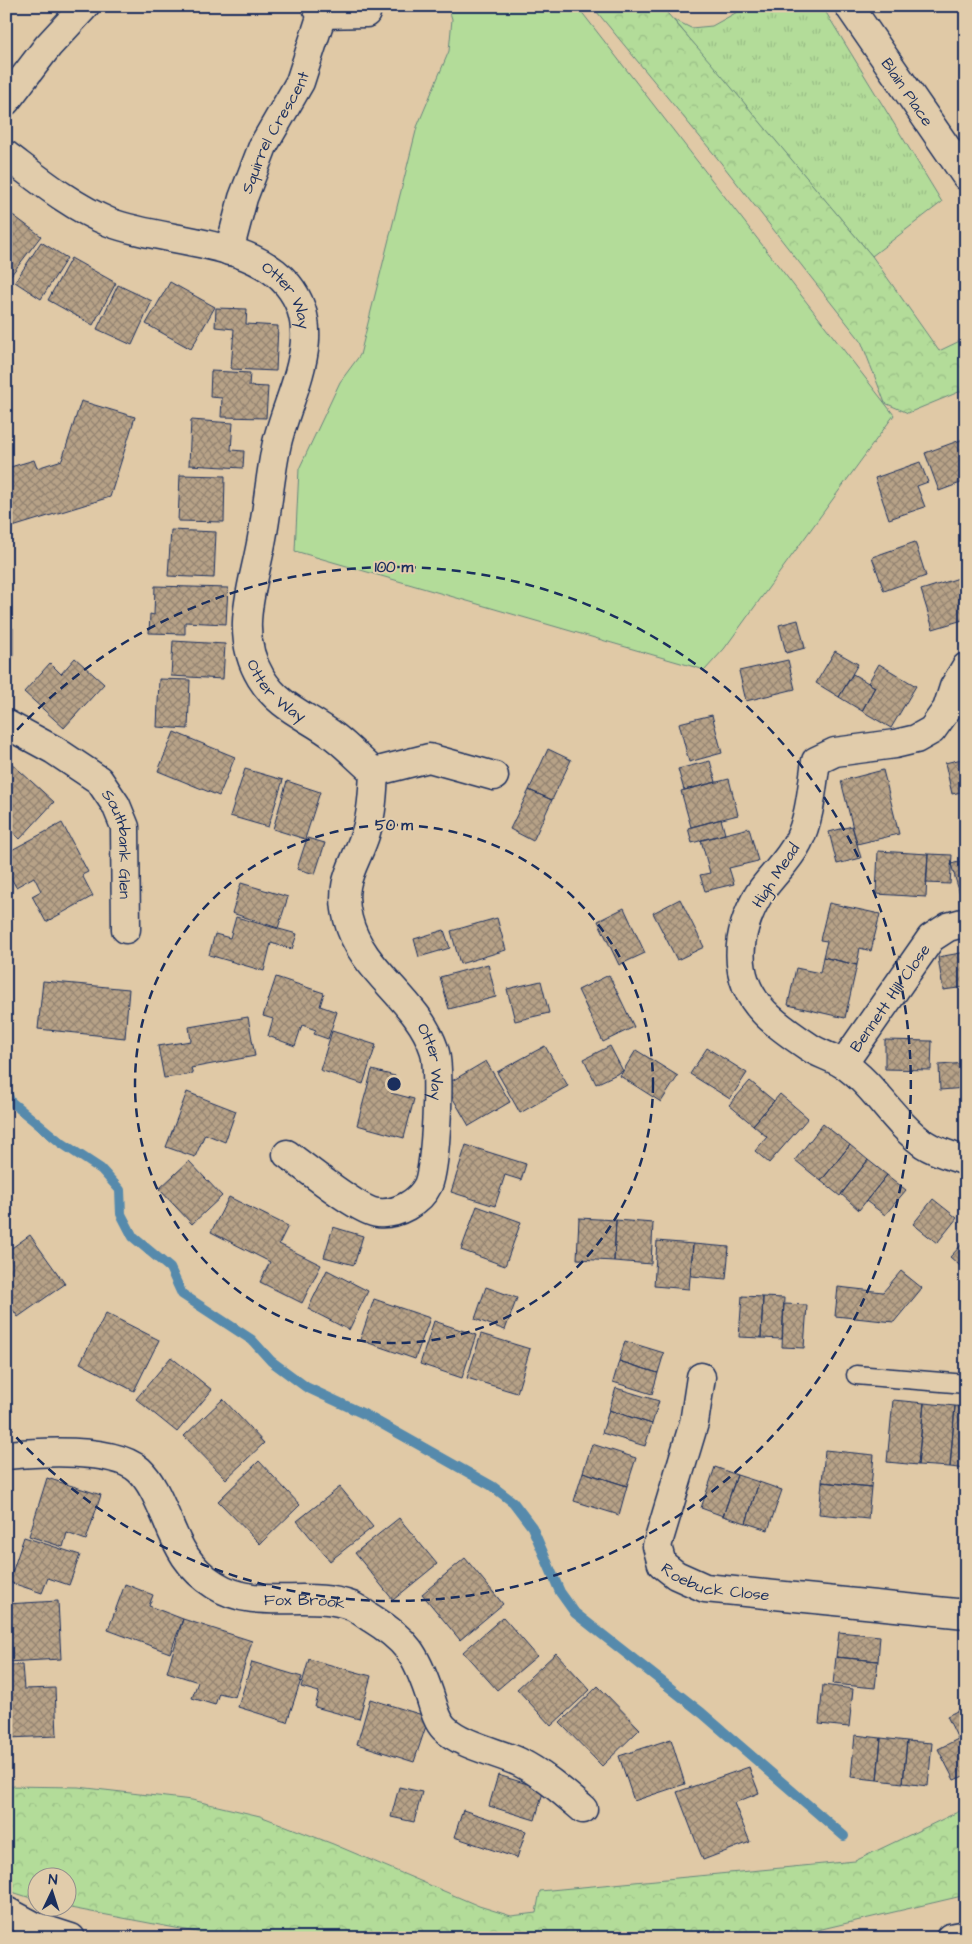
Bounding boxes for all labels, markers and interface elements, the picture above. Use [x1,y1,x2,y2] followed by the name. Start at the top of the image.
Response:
[876,54,939,131] street label: Blain Place
[236,68,315,197] street label: Squirrel Crescent
[257,256,315,330] street label: Otter Way
[375,557,414,578] text: 100 m
[241,656,310,729] street label: Otter Way
[96,785,136,899] street label: Southbank Glen
[375,815,413,836] text: 50 m
[747,839,806,913] street label: High Mead
[845,939,936,1057] street label: Bennett Hill Close
[412,1019,447,1101] street label: Otter Way
[385,1075,403,1093] centre of rings
[656,1558,771,1606] street label: Roebuck Close
[264,1589,348,1615] street label: Fox Brook
[28,1866,78,1916] north arrow
[48,1870,58,1890] text: N

